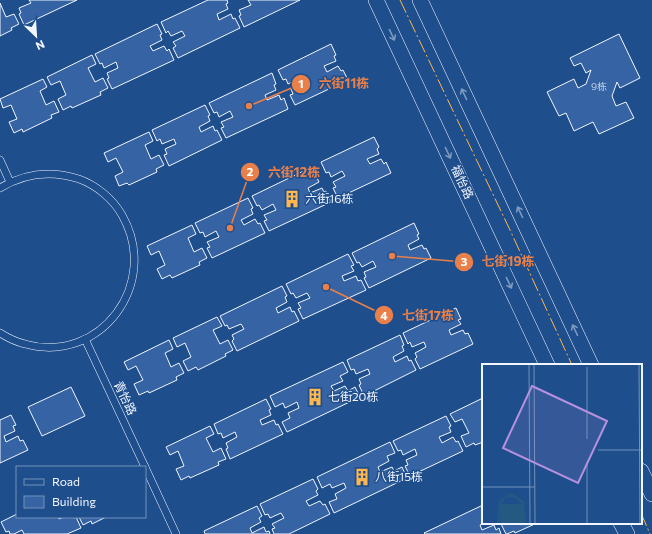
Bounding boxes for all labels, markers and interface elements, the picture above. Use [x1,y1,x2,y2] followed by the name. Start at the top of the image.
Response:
[16,16,56,56] north arrow
[389,29,397,41] one-way arrow
[34,38,47,53] text: N
[291,71,378,96] callout: 六街11栋
[319,75,369,91] text: 六街11栋
[298,76,304,90] text: 1
[591,80,607,92] house number: 9栋
[460,89,467,101] one-way arrow
[445,147,452,159] one-way arrow
[240,160,328,185] callout: 六街12栋
[449,162,477,201] street label: 福怡路
[247,164,254,178] text: 2
[268,164,320,180] text: 六街12栋
[282,189,302,209] building icon: 六街16栋
[305,191,353,205] place label: 六街16栋
[516,206,523,218] one-way arrow
[454,249,542,274] callout: 七街19栋
[482,253,534,269] text: 七街19栋
[461,254,468,268] text: 3
[506,277,513,289] one-way arrow
[374,303,462,328] callout: 七街17栋
[402,307,454,323] text: 七街17栋
[380,308,388,322] text: 4
[571,324,578,336] one-way arrow
[482,364,642,524] inset map
[112,378,140,417] street label: 青怡路
[305,387,325,407] building icon: 七街20栋
[328,389,378,403] place label: 七街20栋
[16,466,146,518] legend
[352,467,372,487] building icon: 八街15栋
[375,469,423,483] place label: 八街15栋
[52,474,80,488] text: Road
[52,494,96,508] text: Building

